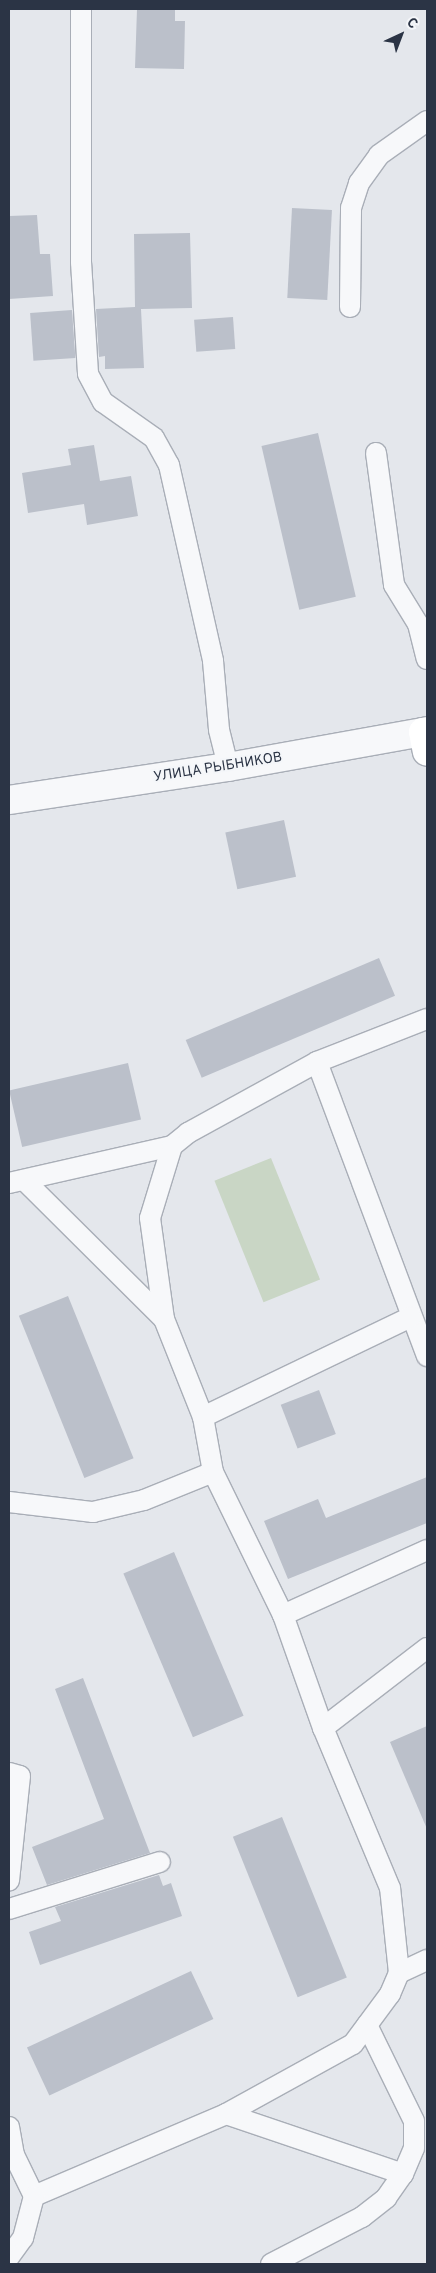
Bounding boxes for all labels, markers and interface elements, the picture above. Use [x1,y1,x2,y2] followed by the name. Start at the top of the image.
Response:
[376,10,426,60] north arrow
[402,14,421,33] text: С
[152,750,284,786] street label: УЛИЦА РЫБНИКОВ

